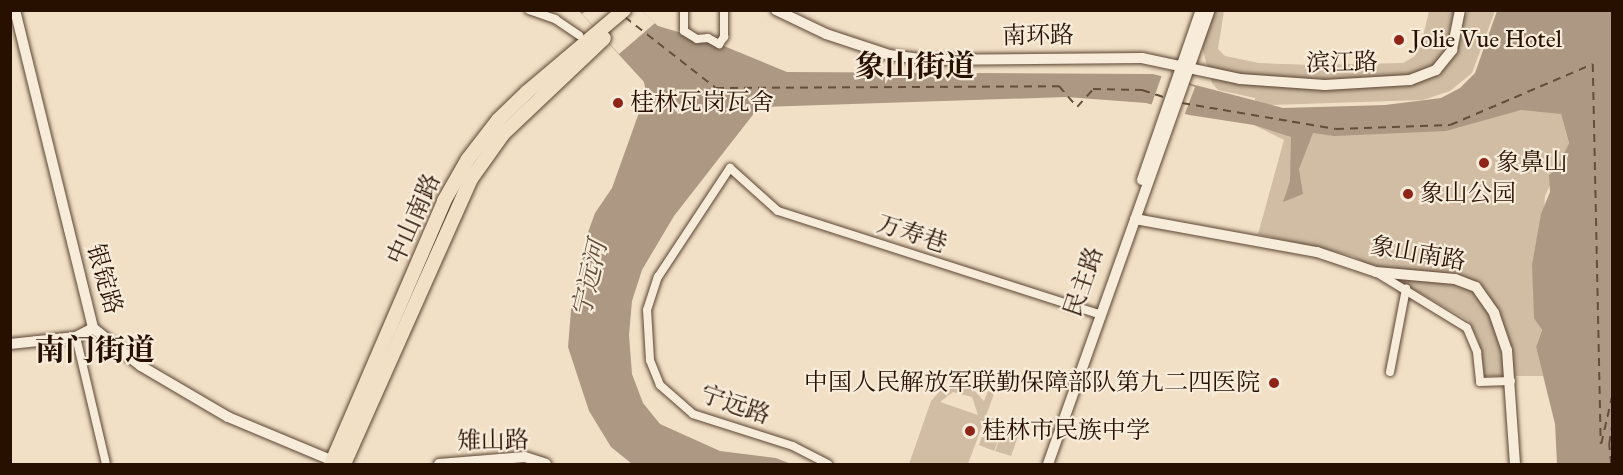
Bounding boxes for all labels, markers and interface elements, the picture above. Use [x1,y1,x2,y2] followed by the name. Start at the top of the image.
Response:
[1002,21,1074,51] street label: 南环路
[1411,26,1562,54] place label: Jolie Vue Hotel
[1392,33,1406,47] marker: Jolie Vue Hotel
[855,48,975,84] district label: 象山街道
[1306,48,1378,78] street label: 滨江路
[630,89,774,117] place label: 桂林瓦岗瓦舍
[611,96,625,110] marker: 桂林瓦岗瓦舍
[1496,149,1568,177] place label: 象鼻山
[1477,156,1491,170] marker: 象鼻山
[381,169,447,269] street label: 中山南路
[1420,180,1516,208] place label: 象山公园
[1401,187,1415,201] marker: 象山公园
[873,209,951,259] street label: 万寿巷
[1368,231,1468,277] street label: 象山南路
[566,237,614,321] water label: 宁远河
[80,240,128,318] street label: 银锭路
[1059,243,1109,321] street label: 民主路
[35,332,155,368] district label: 南门街道
[804,369,1260,397] place label: 中国人民解放军联勤保障部队第九二四医院
[1265,374,1283,392] marker: 中国人民解放军联勤保障部队第九二四医院
[696,380,774,430] street label: 宁远路
[982,417,1150,445] place label: 桂林市民族中学
[963,424,977,438] marker: 桂林市民族中学
[457,426,529,456] street label: 雉山路

